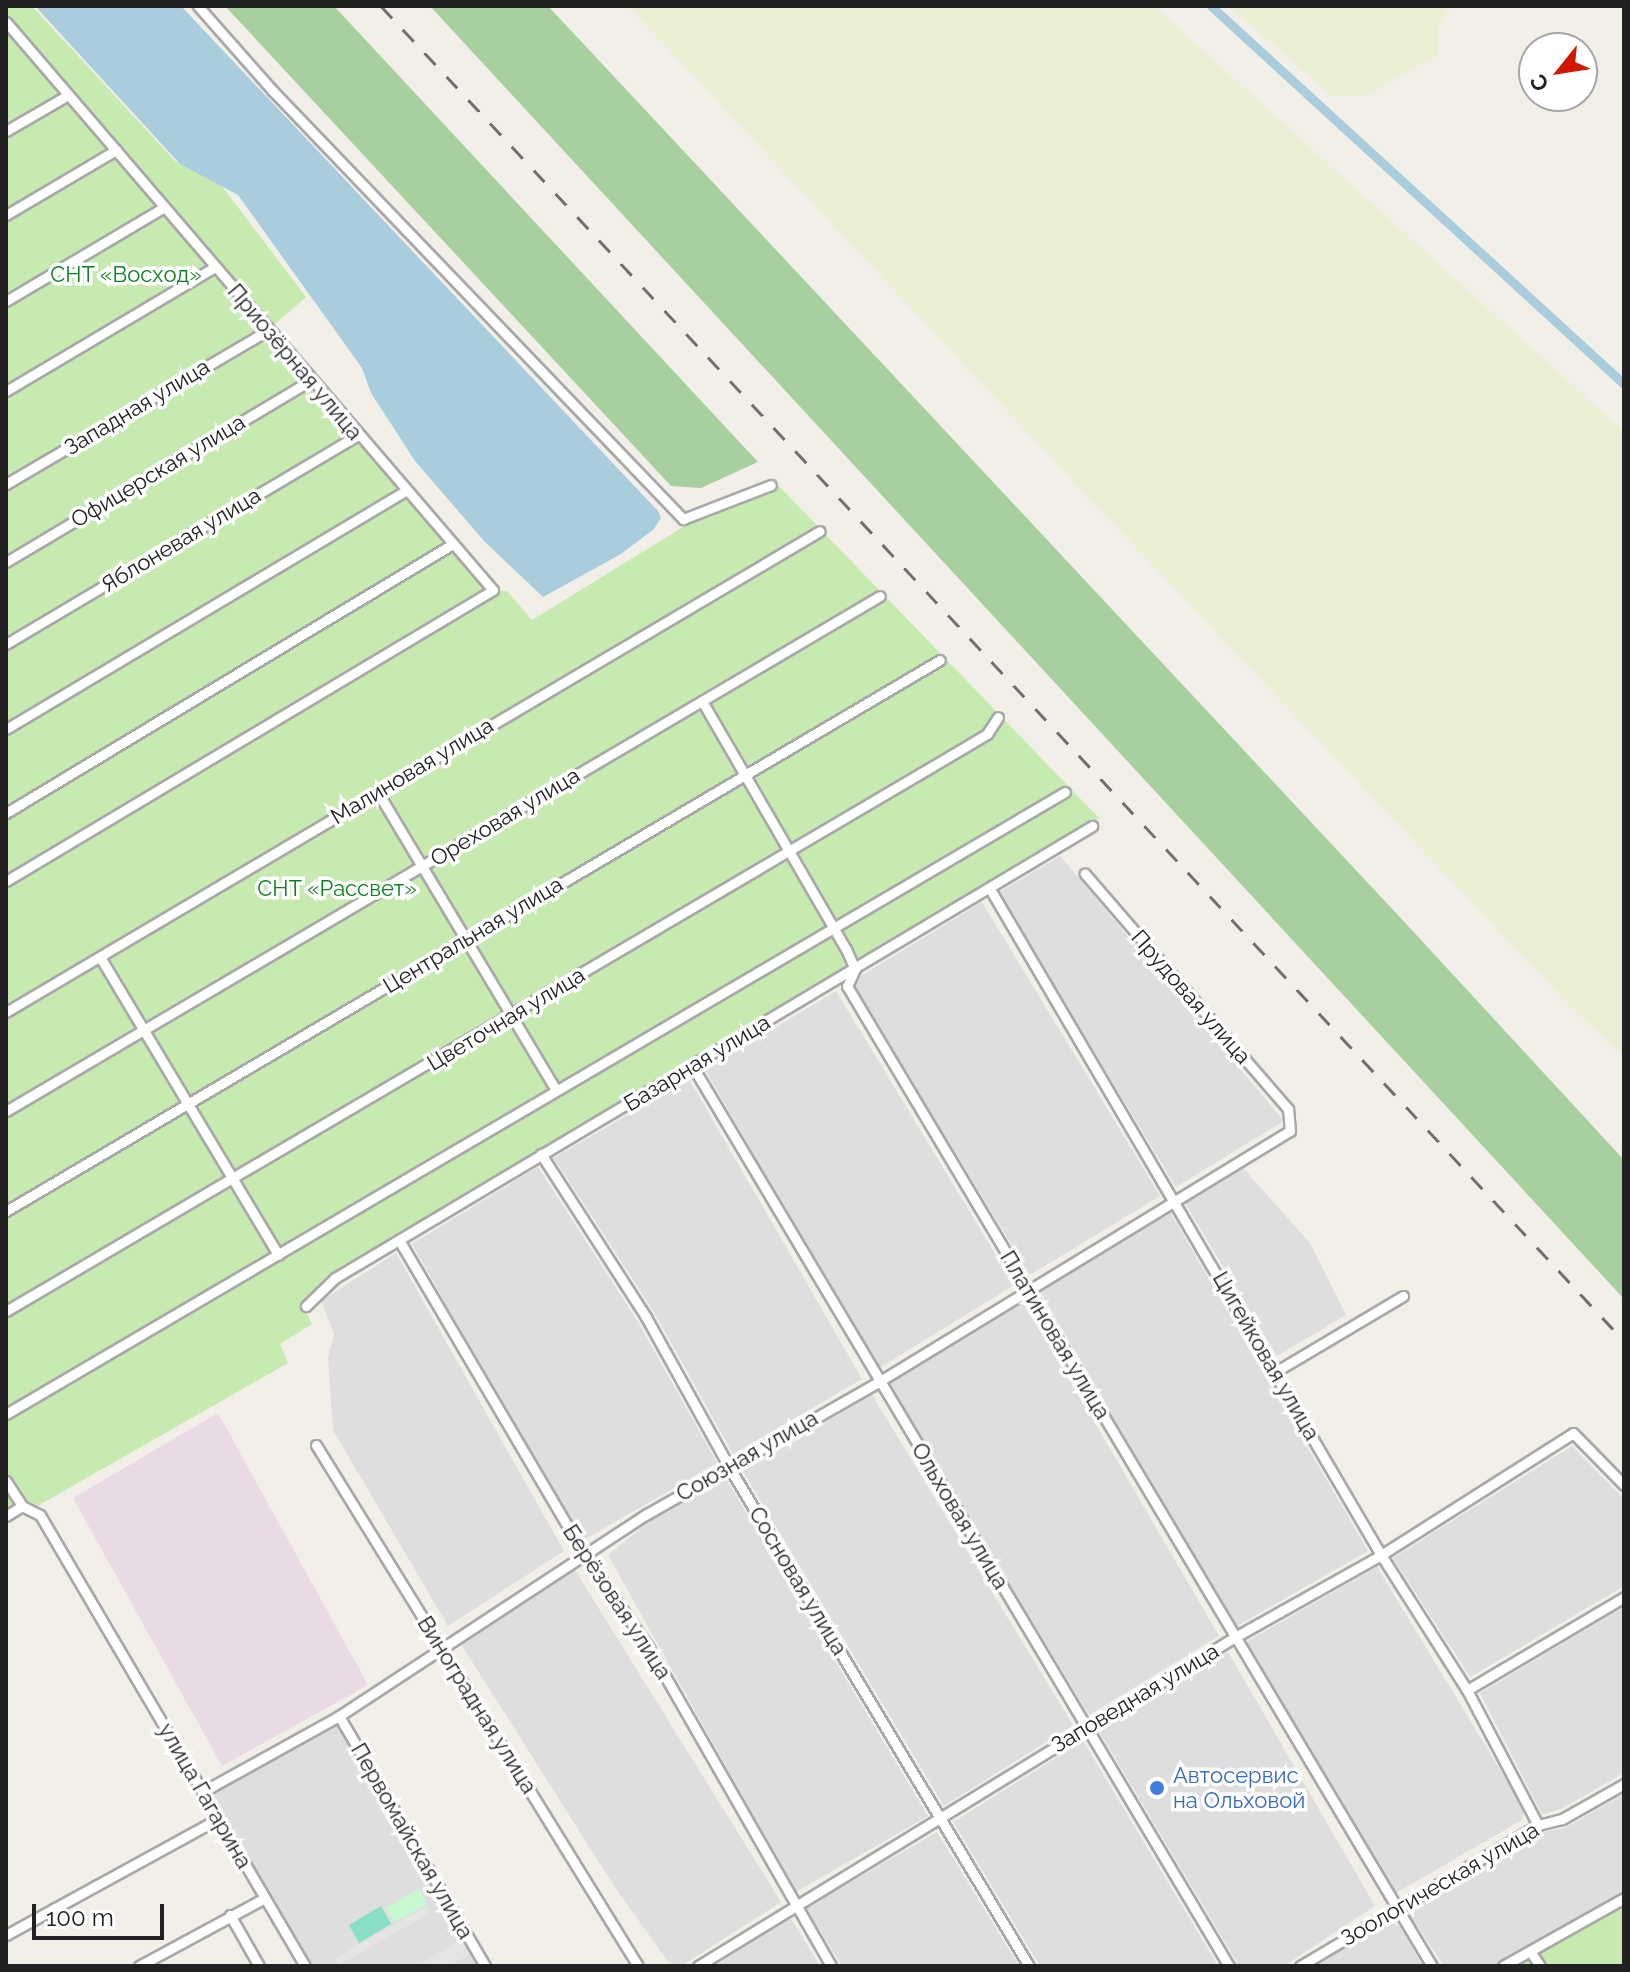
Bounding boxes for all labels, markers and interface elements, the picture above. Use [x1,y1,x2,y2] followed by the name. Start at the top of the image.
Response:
[1518,32,1598,112] north arrow
[1524,70,1554,96] text: С
[50,262,202,288] park label: СНТ «Восход»
[222,278,368,446] street label: Приозёрная улица
[59,353,215,461] street label: Западная улица
[66,408,250,534] street label: Офицерская улица
[96,482,266,598] street label: Яблоневая улица
[326,712,498,830] street label: Малиновая улица
[425,762,585,872] street label: Ореховая улица
[378,871,568,999] street label: Центральная улица
[257,876,417,902] park label: СНТ «Рассвет»
[1125,924,1257,1070] street label: Прудовая улица
[422,961,590,1077] street label: Цветочная улица
[619,1009,775,1117] street label: Базарная улица
[994,1246,1116,1424] street label: Платиновая улица
[1207,1267,1325,1445] street label: Цигейковая улица
[671,1405,823,1507] street label: Союзная улица
[906,1438,1014,1594] street label: Ольховая улица
[743,1502,853,1660] street label: Сосновая улица
[557,1519,677,1685] street label: Берёзовая улица
[412,1611,542,1799] street label: Виноградная улица
[1046,1637,1224,1759] street label: Заповедная улица
[153,1719,257,1873] street label: улица Гагарина
[345,1738,479,1944] street label: Первомайская улица
[1173,1762,1305,1814] place label: Автосервис на Ольховой
[1148,1779,1166,1797] marker: Автосервис на Ольховой
[1336,1816,1544,1952] street label: Зоологическая улица
[36,1888,168,1938] scale bar
[46,1903,114,1932] text: 100 m

